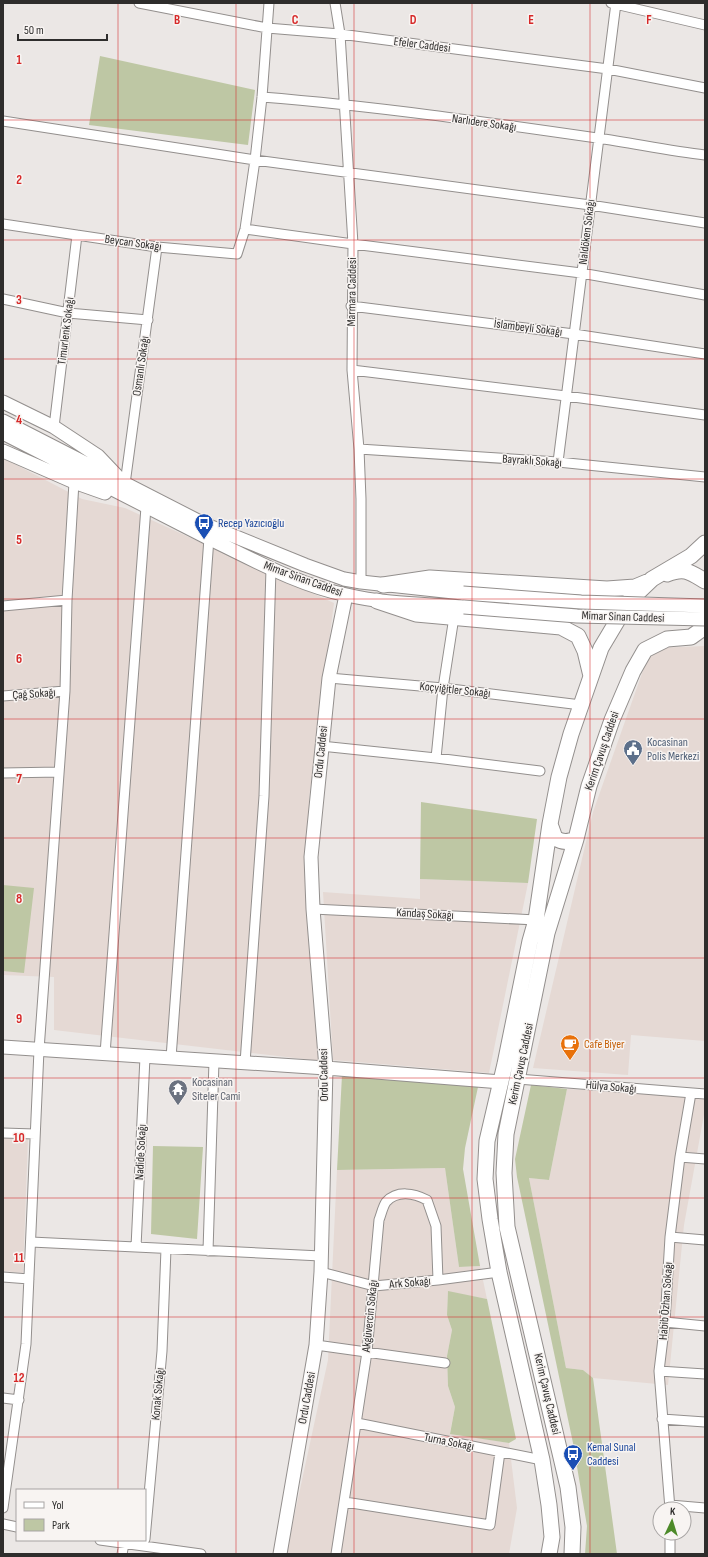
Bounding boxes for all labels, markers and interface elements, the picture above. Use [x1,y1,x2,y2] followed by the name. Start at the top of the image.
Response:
[174,12,180,28] text: B
[292,12,299,28] text: C
[410,12,417,28] text: D
[528,12,534,28] text: E
[646,12,652,28] text: F
[18,16,107,42] scale bar
[24,23,44,38] text: 50 m
[393,34,451,56] street label: Efeler Caddesi
[16,52,22,68] text: 1
[451,111,517,135] street label: Narlıdere Sokağı
[16,172,22,188] text: 2
[576,199,598,265] street label: Naldöken Sokağı
[104,232,162,254] street label: Beycan Sokağı
[344,257,360,327] street label: Marmara Caddesi
[16,292,22,308] text: 3
[54,296,78,366] street label: Timurlenk Sokağı
[493,316,563,340] street label: İslambeyli Sokağı
[129,335,153,397] street label: Osmanlı Sokağı
[16,412,22,428] text: 4
[502,451,562,471] street label: Bayraklı Sokağı
[193,512,215,540] bus stop icon: Recep Yazıcıoğlu
[218,516,284,531] place label: Recep Yazıcıoğlu
[16,532,22,548] text: 5
[262,558,344,600] street label: Mimar Sinan Caddesi
[581,608,665,626] street label: Mimar Sinan Caddesi
[16,651,22,667] text: 6
[419,679,491,701] street label: Koçyiğitler Sokağı
[12,685,56,703] street label: Çağ Sokağı
[581,709,623,793] street label: Kerim Çavuş Caddesi
[311,725,331,779] street label: Ordu Caddesi
[647,735,699,764] place label: Kocasinan Polis Merkezi
[622,738,644,766] public building icon: Kocasinan Polis Merkezi
[16,771,22,787] text: 7
[16,891,22,907] text: 8
[396,905,454,923] street label: Kandaş Sokağı
[16,1011,22,1027] text: 9
[505,1022,537,1106] street label: Kerim Çavuş Caddesi
[559,1033,581,1061] cafe icon: Cafe Biyer
[584,1037,625,1052] place label: Cafe Biyer
[316,1049,332,1101] street label: Ordu Caddesi
[192,1075,240,1104] place label: Kocasinan Siteler Cami
[585,1077,637,1097] street label: Hülya Sokağı
[167,1078,189,1106] temple icon: Kocasinan Siteler Cami
[132,1124,150,1180] street label: Nadide Sokağı
[13,1130,25,1146] text: 10
[14,1250,24,1266] text: 11
[656,1261,676,1341] street label: Habib Özhan Sokağı
[388,1274,431,1292] street label: Ark Sokağı
[359,1279,381,1354] street label: Akgüvercin Sokağı
[530,1352,564,1436] street label: Kerim Çavuş Caddesi
[148,1367,168,1421] street label: Konak Sokağı
[14,1370,25,1386] text: 12
[295,1371,319,1425] street label: Ordu Caddesi
[423,1430,475,1454] street label: Turna Sokağı
[587,1440,636,1469] place label: Kemal Sunal Caddesi
[562,1443,584,1471] bus stop icon: Kemal Sunal Caddesi
[16,1489,146,1541] legend
[52,1498,64,1513] text: Yol
[652,1501,692,1541] north arrow
[669,1505,676,1518] text: K
[52,1518,70,1533] text: Park

